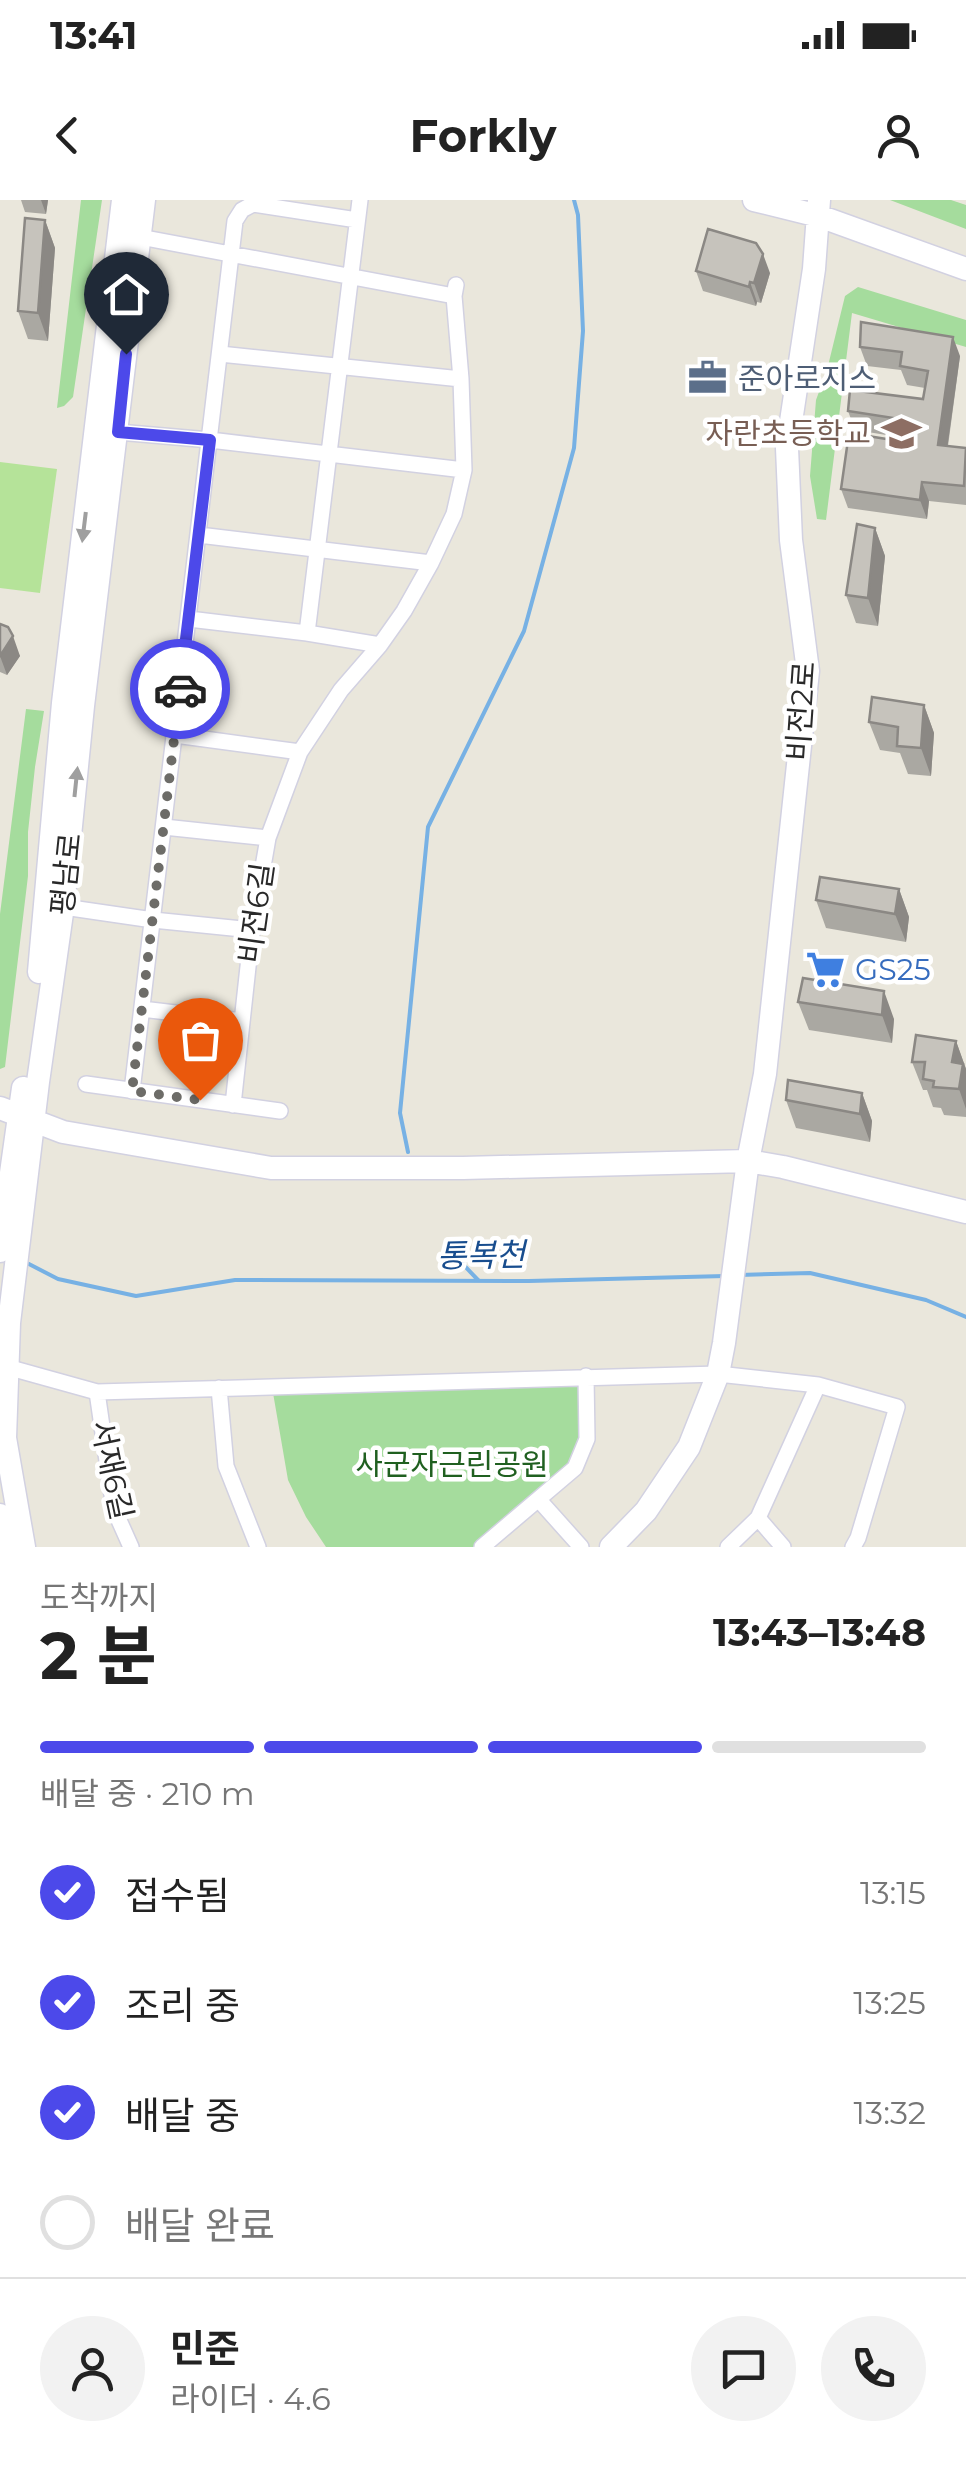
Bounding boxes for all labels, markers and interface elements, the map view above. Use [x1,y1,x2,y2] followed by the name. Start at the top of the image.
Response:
[50,12,137,59] text: 13:41
[40,108,95,163] icon: back
[410,108,556,163] text: Forkly
[871,108,926,163] icon: person
[84,252,169,355] pin
[99,267,154,322] icon: home
[687,357,729,399] office icon: 준아로지스
[738,360,876,397] place label: 준아로지스
[880,412,922,454] school or university icon: 자란초등학교
[705,415,871,452] place label: 자란초등학교
[76,512,92,543] one-way arrow
[130,639,230,739] courier
[779,660,823,762] street label: 비전2로
[153,662,208,717] icon: car
[68,765,84,797] one-way arrow
[43,831,89,917] street label: 평남로
[231,860,281,966] street label: 비전6길
[804,948,846,990] supermarket icon: GS25
[855,951,931,988] place label: GS25
[158,998,243,1101] pin
[173,1013,228,1068] icon: bag
[437,1235,529,1275] water label: 통복천
[83,1417,141,1523] street label: 서재6길
[355,1446,549,1483] park label: 사군자근린공원
[40,1578,158,1617] text: 도착까지
[713,1609,926,1656] text: 13:43–13:48
[40,1616,157,1695] text: 2 분
[40,1774,255,1813] text: 배달 중 · 210 m
[40,1865,95,1920] icon: check
[125,1872,230,1919] text: 접수됨
[860,1873,926,1912] text: 13:15
[40,1975,95,2030] icon: check
[125,1982,240,2029] text: 조리 중
[853,1983,926,2022] text: 13:25
[40,2085,95,2140] icon: check
[125,2092,240,2139] text: 배달 중
[854,2093,926,2132] text: 13:32
[125,2202,275,2249] text: 배달 완료
[40,2316,145,2421] button: person
[691,2316,796,2421] button: chat
[821,2316,926,2421] button: phone
[170,2325,240,2372] text: 민준
[170,2379,331,2418] text: 라이더 · 4.6

